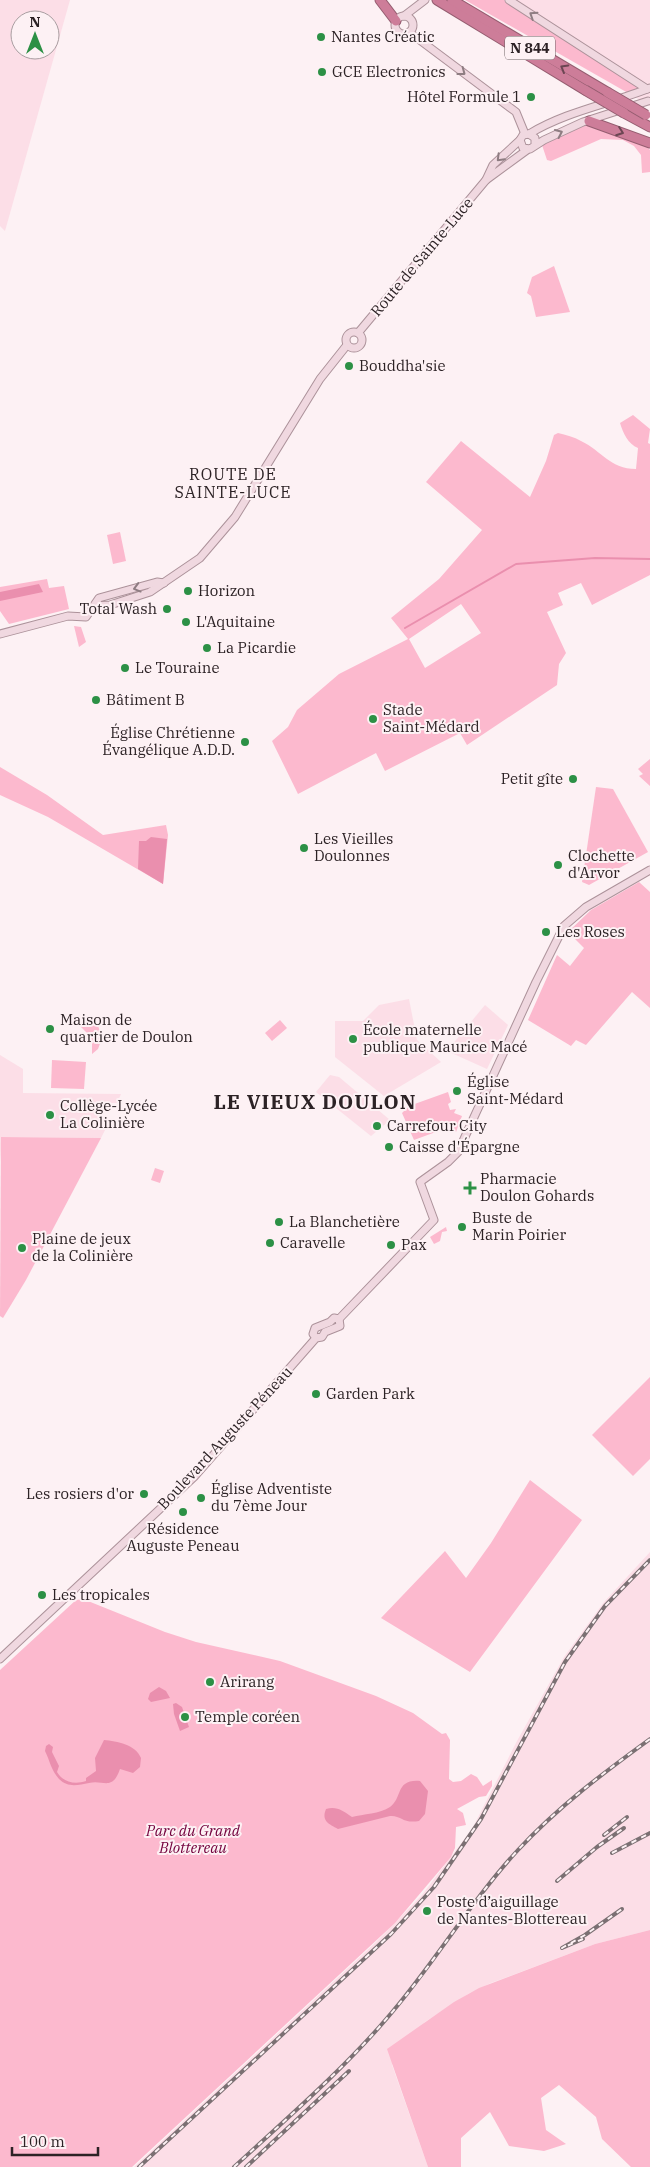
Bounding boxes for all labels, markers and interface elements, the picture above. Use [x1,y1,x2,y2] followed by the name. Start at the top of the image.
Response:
[10,10,60,60] north arrow
[529,12,538,21] one-way arrow
[29,13,41,31] text: N
[331,27,435,46] place label: Nantes Créatic
[315,31,327,43] marker: Nantes Créatic
[505,36,555,59] road number: N 844
[332,62,446,81] place label: GCE Electronics
[561,64,570,74] one-way arrow
[316,66,328,78] marker: GCE Electronics
[456,66,465,74] one-way arrow
[407,87,521,106] place label: Hôtel Formule 1
[525,91,537,103] marker: Hôtel Formule 1
[615,126,623,136] one-way arrow
[554,128,563,139] one-way arrow
[497,152,506,161] one-way arrow
[366,193,477,320] street label: Route de Sainte-Luce
[359,356,445,375] place label: Bouddha'sie
[343,360,355,372] marker: Bouddha'sie
[174,464,292,502] district label: ROUTE DE SAINTE-LUCE
[198,581,256,600] place label: Horizon
[134,582,142,592] one-way arrow
[182,585,194,597] marker: Horizon
[79,599,157,618] place label: Total Wash
[161,603,173,615] marker: Total Wash
[196,612,275,631] place label: L'Aquitaine
[180,616,192,628] marker: L'Aquitaine
[217,638,296,657] place label: La Picardie
[201,642,213,654] marker: La Picardie
[135,658,219,677] place label: Le Touraine
[119,662,131,674] marker: Le Touraine
[106,690,185,709] place label: Bâtiment B
[90,694,102,706] marker: Bâtiment B
[383,700,480,736] place label: Stade Saint-Médard
[367,713,379,725] marker: Stade Saint-Médard
[102,723,235,759] place label: Église Chrétienne Évangélique A.D.D.
[239,736,251,748] marker: Église Chrétienne Évangélique A.D.D.
[501,769,563,788] place label: Petit gîte
[567,773,579,785] marker: Petit gîte
[314,829,393,865] place label: Les Vieilles Doulonnes
[298,842,310,854] marker: Les Vieilles Doulonnes
[568,846,634,882] place label: Clochette d'Arvor
[552,859,564,871] marker: Clochette d'Arvor
[556,922,625,941] place label: Les Roses
[540,926,552,938] marker: Les Roses
[60,1010,193,1046] place label: Maison de quartier de Doulon
[363,1020,527,1056] place label: École maternelle publique Maurice Macé
[44,1023,56,1035] marker: Maison de quartier de Doulon
[347,1033,359,1045] marker: École maternelle publique Maurice Macé
[467,1072,564,1108] place label: Église Saint-Médard
[451,1085,463,1097] marker: Église Saint-Médard
[213,1088,417,1115] district label: LE VIEUX DOULON
[60,1096,157,1132] place label: Collège-Lycée La Colinière
[44,1109,56,1121] marker: Collège-Lycée La Colinière
[387,1116,487,1135] place label: Carrefour City
[371,1120,383,1132] marker: Carrefour City
[399,1137,520,1156] place label: Caisse d'Épargne
[383,1141,395,1153] marker: Caisse d'Épargne
[480,1169,594,1205] place label: Pharmacie Doulon Gohards
[464,1182,476,1194] marker: Pharmacie Doulon Gohards
[472,1208,566,1244] place label: Buste de Marin Poirier
[289,1212,400,1231] place label: La Blanchetière
[273,1216,285,1228] marker: La Blanchetière
[456,1221,468,1233] marker: Buste de Marin Poirier
[32,1229,133,1265] place label: Plaine de jeux de la Colinière
[280,1233,345,1252] place label: Caravelle
[401,1235,427,1254] place label: Pax
[264,1237,276,1249] marker: Caravelle
[385,1239,397,1251] marker: Pax
[16,1242,28,1254] marker: Plaine de jeux de la Colinière
[153,1362,296,1513] street label: Boulevard Auguste Péneau
[326,1384,415,1403] place label: Garden Park
[310,1388,322,1400] marker: Garden Park
[211,1479,332,1515] place label: Église Adventiste du 7ème Jour
[26,1484,134,1503] place label: Les rosiers d'or
[138,1488,150,1500] marker: Les rosiers d'or
[195,1492,207,1504] marker: Église Adventiste du 7ème Jour
[177,1506,189,1518] marker: Résidence Auguste Peneau
[126,1519,240,1555] place label: Résidence Auguste Peneau
[52,1585,150,1604] place label: Les tropicales
[36,1589,48,1601] marker: Les tropicales
[220,1672,274,1691] place label: Arirang
[204,1676,216,1688] marker: Arirang
[195,1707,300,1726] place label: Temple coréen
[179,1711,191,1723] marker: Temple coréen
[145,1821,241,1857] park label: Parc du Grand Blottereau
[437,1892,587,1928] place label: Poste d’aiguillage de Nantes-Blottereau
[421,1905,433,1917] marker: Poste d’aiguillage de Nantes-Blottereau
[12,2124,99,2156] scale bar
[20,2132,65,2151] text: 100 m

